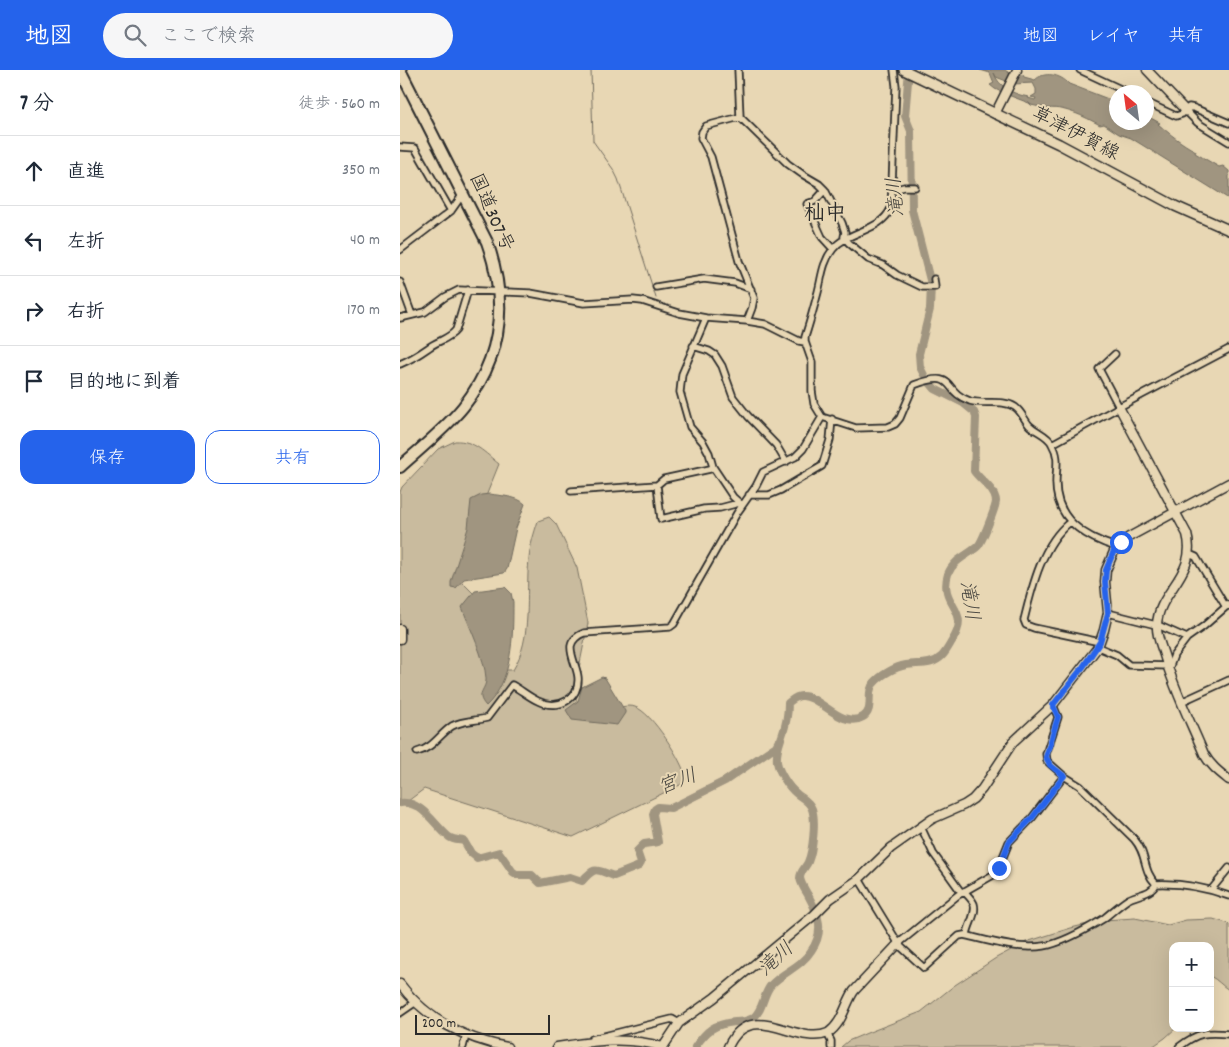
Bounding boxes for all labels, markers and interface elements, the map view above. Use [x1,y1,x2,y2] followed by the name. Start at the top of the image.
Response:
[103,13,453,58] search box
[25,21,73,55] text: 地図
[121,21,149,49] icon: search
[161,24,256,51] text: ここで検索
[1023,25,1059,50] text: 地図
[1087,25,1140,50] text: レイヤ
[1168,25,1204,50] text: 共有
[1109,85,1154,130] north arrow
[20,90,54,120] text: 7 分
[298,93,380,116] text: 徒歩 · 560 m
[1027,101,1123,169] street label: 草津伊賀線
[20,157,48,185] icon: ahead
[342,159,380,182] text: 350 m
[67,160,105,187] text: 直進
[461,170,519,256] street label: 国道307号
[881,176,913,218] water label: 滝川
[804,200,846,230] district label: 杣中
[20,227,48,255] icon: left
[350,229,380,252] text: 40 m
[67,230,105,257] text: 左折
[20,297,48,325] icon: right
[347,299,380,322] text: 170 m
[67,300,105,327] text: 右折
[20,367,48,395] icon: arrive
[67,370,181,397] text: 目的地に到着
[20,430,195,484] button: 保存
[205,430,380,484] button: 共有
[1110,531,1133,554] route start
[951,579,985,623] water label: 滝川
[654,763,702,803] water label: 宮川
[988,857,1011,880] route end
[753,936,801,984] water label: 滝川
[1169,942,1214,1032] map controls
[1169,942,1214,987] button: +
[1169,987,1214,1032] button: −
[415,1012,550,1035] scale bar
[422,1014,456,1034] text: 200 m

